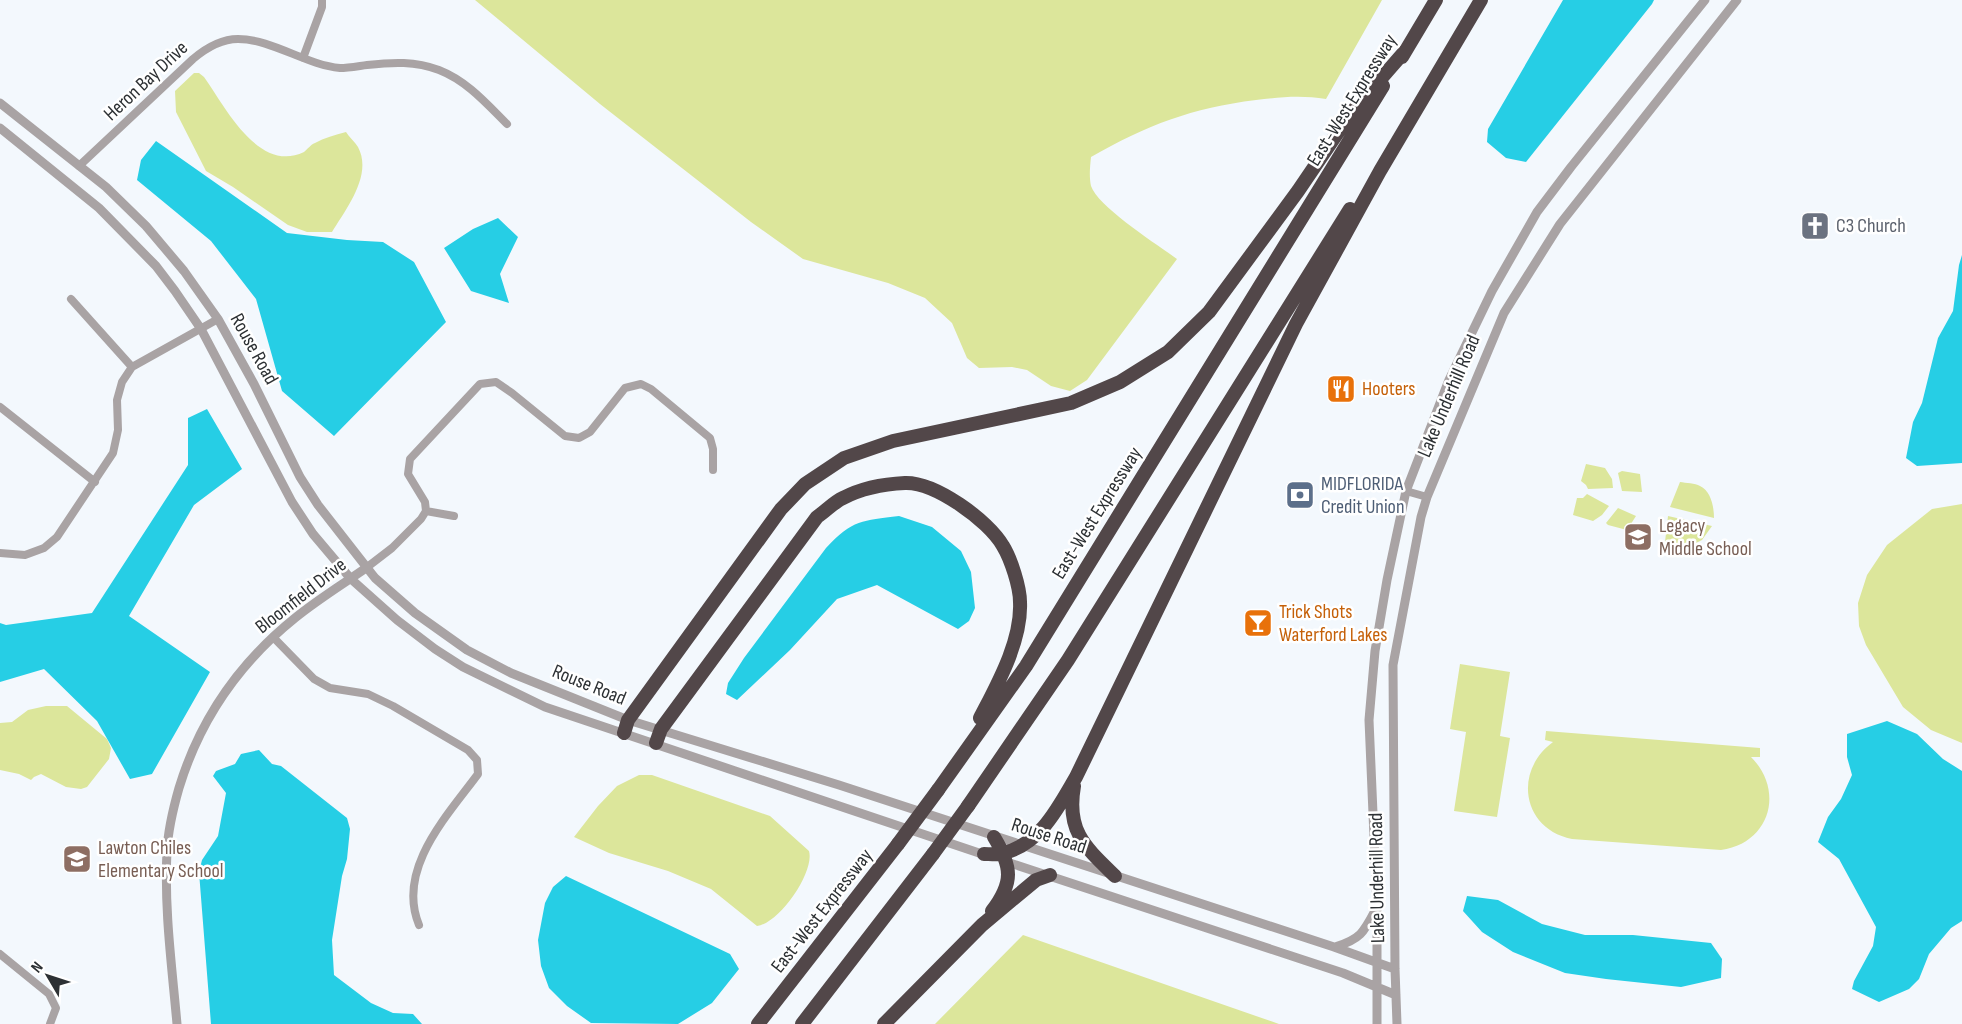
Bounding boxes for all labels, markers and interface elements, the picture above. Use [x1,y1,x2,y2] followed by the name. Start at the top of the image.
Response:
[1302,29,1402,170] street label: East-West Expressway
[99,36,193,126] street label: Heron Bay Drive
[1799,210,1831,242] church icon: C3 Church
[1836,214,1906,238] place label: C3 Church
[225,309,283,389] street label: Rouse Road
[1412,331,1486,461] street label: Lake Underhill Road
[1325,373,1357,405] restaurant icon: Hooters
[1362,377,1415,401] place label: Hooters
[1047,442,1147,583] street label: East-West Expressway
[1321,472,1404,519] place label: MIDFLORIDA Credit Union
[1284,479,1316,511] bank icon: MIDFLORIDA Credit Union
[1659,514,1752,561] place label: Legacy Middle School
[1622,521,1654,553] school or university icon: Legacy Middle School
[251,553,351,639] street label: Bloomfield Drive
[1279,600,1387,647] place label: Trick Shots Waterford Lakes
[1242,607,1274,639] bar icon: Trick Shots Waterford Lakes
[549,659,629,711] street label: Rouse Road
[1008,813,1090,859] street label: Rouse Road
[1364,813,1390,943] street label: Lake Underhill Road
[98,836,224,883] place label: Lawton Chiles Elementary School
[61,843,93,875] school or university icon: Lawton Chiles Elementary School
[766,844,878,978] street label: East-West Expressway
[18,946,78,1006] north arrow
[27,958,48,977] text: N

